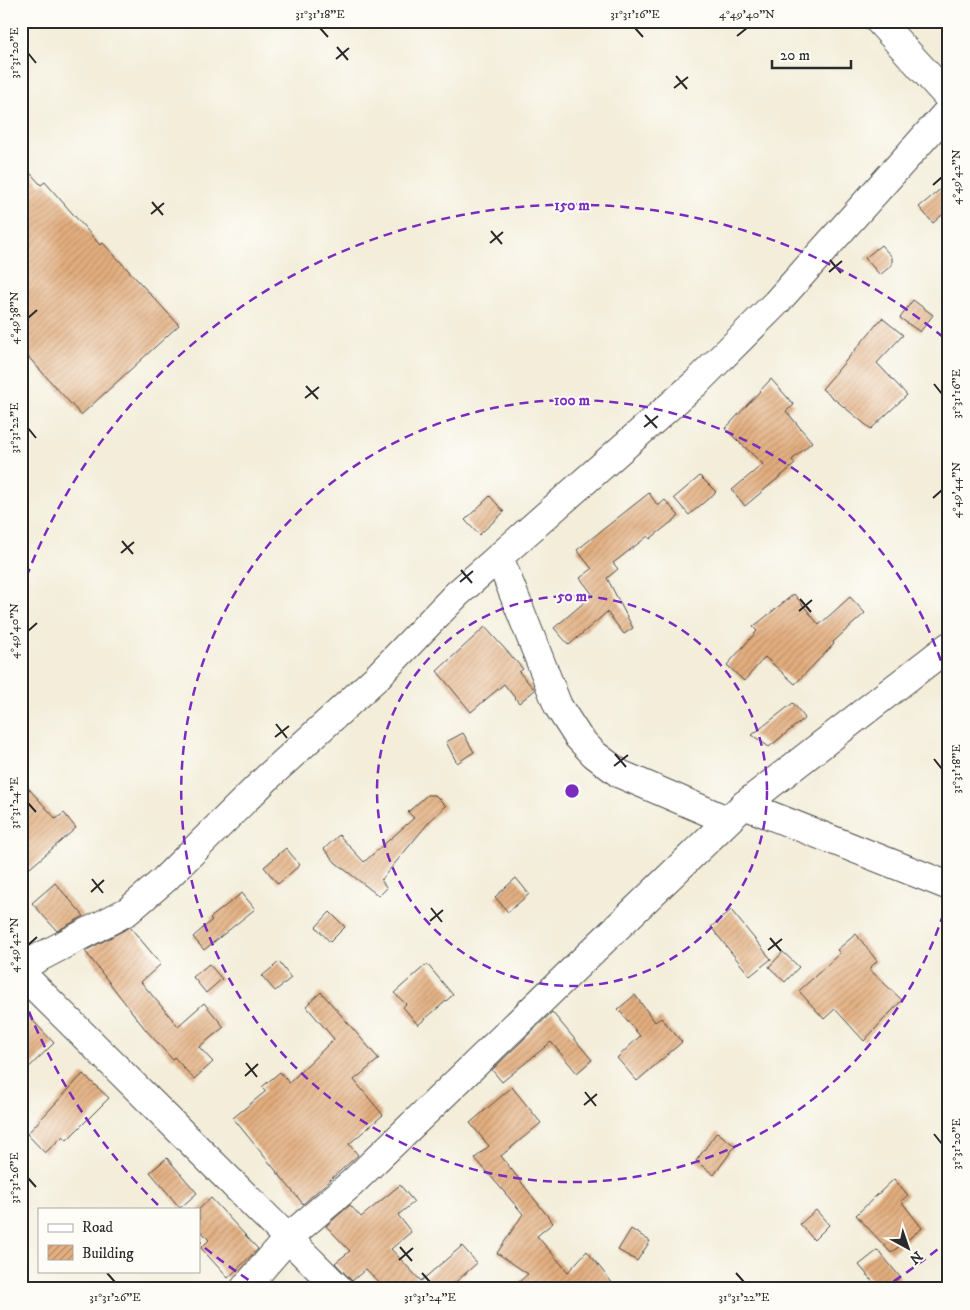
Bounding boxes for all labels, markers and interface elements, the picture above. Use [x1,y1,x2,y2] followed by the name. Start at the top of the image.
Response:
[295,7,345,22] text: 31°31'18"E
[610,7,660,22] text: 31°31'16"E
[719,7,775,22] text: 4°49'40"N
[7,27,22,79] text: 31°31'20"E
[772,38,851,70] scale bar
[780,46,810,65] text: 20 m
[949,149,964,205] text: 4°49'42"N
[554,196,590,215] text: 150 m
[7,291,22,345] text: 4°49'38"N
[949,369,964,419] text: 31°31'16"E
[554,391,591,410] text: 100 m
[7,402,22,453] text: 31°31'22"E
[949,462,964,518] text: 4°49'44"N
[556,587,588,606] text: 50 m
[7,603,22,659] text: 4°49'40"N
[949,744,964,794] text: 31°31'18"E
[7,777,22,829] text: 31°31'24"E
[563,782,581,800] centre of rings
[7,917,22,973] text: 4°49'42"N
[949,1118,964,1170] text: 31°31'20"E
[7,1152,22,1204] text: 31°31'26"E
[38,1208,200,1272] legend
[82,1218,114,1237] text: Road
[882,1222,932,1272] north arrow
[82,1244,134,1263] text: Building
[905,1247,926,1268] text: N
[89,1290,141,1305] text: 31°31'26"E
[404,1290,456,1305] text: 31°31'24"E
[719,1290,770,1305] text: 31°31'22"E

